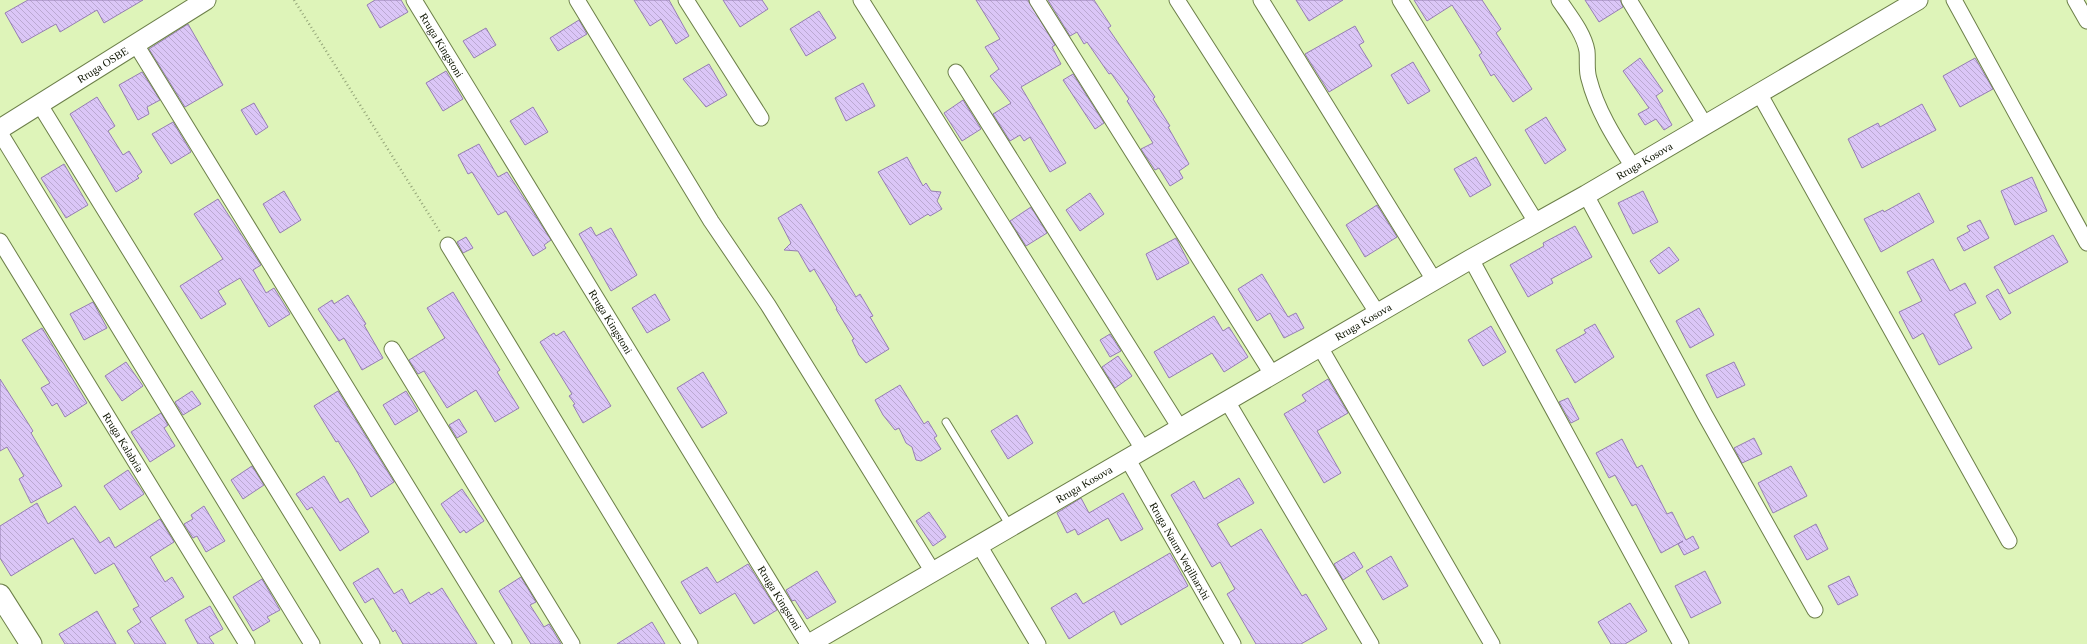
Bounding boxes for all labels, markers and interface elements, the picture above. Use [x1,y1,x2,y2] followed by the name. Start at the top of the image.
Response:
[417,11,466,80] street label: Rruga Kingstoni
[75,44,130,85] street label: Rruga OSBE
[1614,140,1675,182] street label: Rruga Kosova
[587,287,635,356] street label: Rruga Kingstoni
[1333,301,1394,343] street label: Rruga Kosova
[101,410,146,474] street label: Rruga Kalabria
[1054,463,1114,505] street label: Rruga Kosova
[1147,500,1213,602] street label: Rruga Naum Veqilharxhi
[756,564,804,632] street label: Rruga Kingstoni

